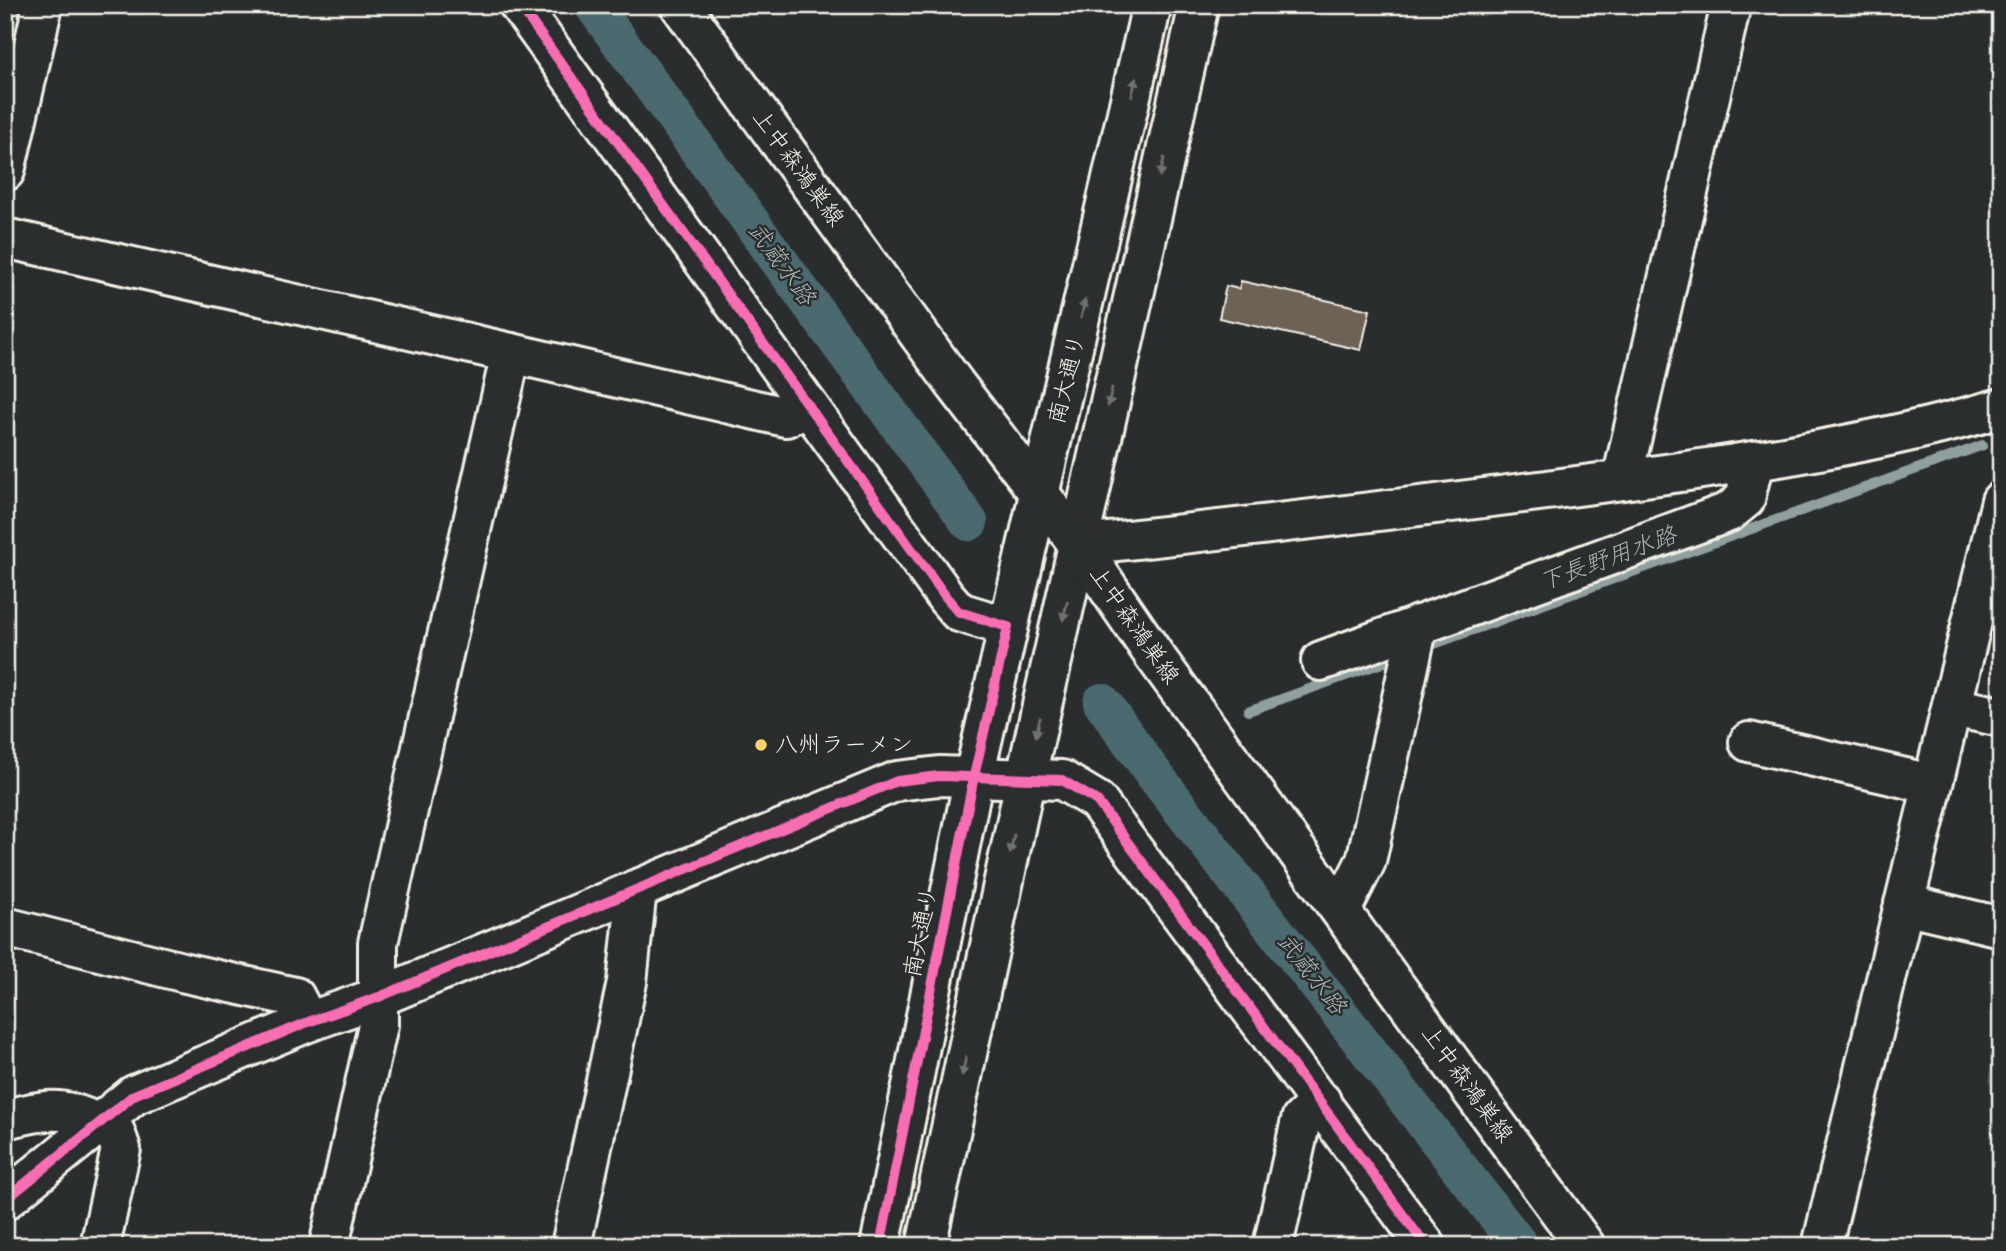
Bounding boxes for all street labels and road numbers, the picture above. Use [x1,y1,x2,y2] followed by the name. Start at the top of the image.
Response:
[744,103,852,233] street label: 上中森鴻巣線
[1040,330,1094,428] street label: 南大通り
[1081,559,1187,691] street label: 上中森鴻巣線
[897,884,945,980] street label: 南大通り
[1413,1019,1521,1149] street label: 上中森鴻巣線

